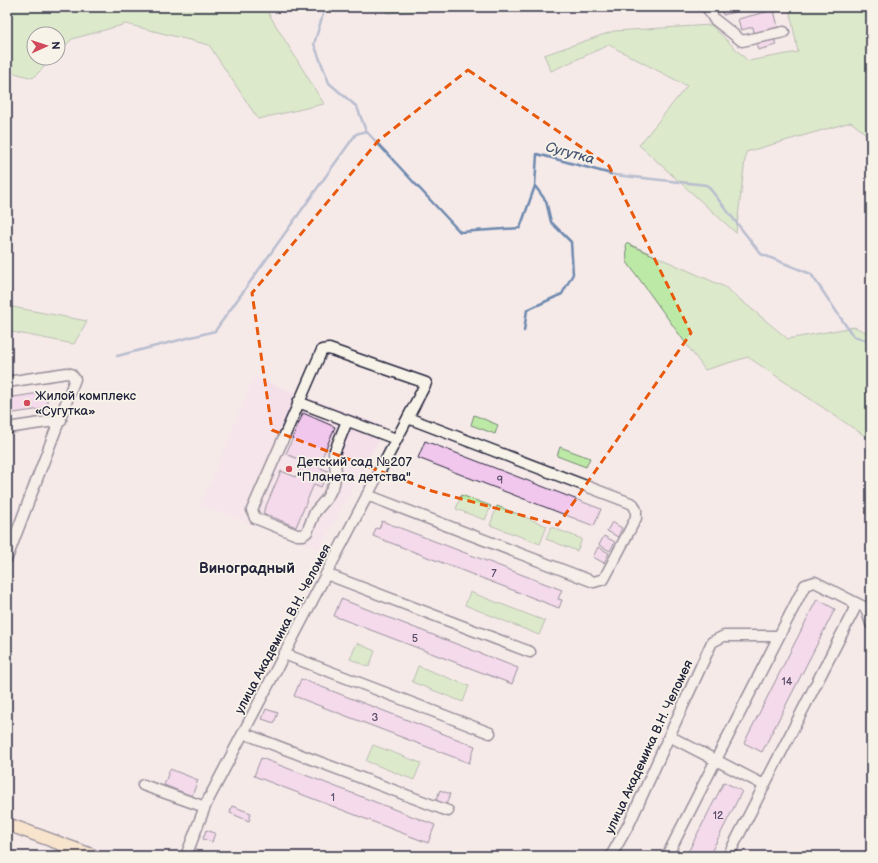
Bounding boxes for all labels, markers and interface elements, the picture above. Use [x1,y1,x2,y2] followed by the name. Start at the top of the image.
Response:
[26,26,66,66] north arrow
[49,41,62,50] text: N
[544,138,596,168] water label: Сугутка
[35,388,137,419] place label: Жилой комплекс «Сугутка»
[22,398,32,408] marker: Жилой комплекс «Сугутка»
[297,454,412,485] place label: Детский сад №207 "Планета детства"
[284,464,294,474] marker: Детский сад №207 "Планета детства"
[497,474,503,487] house number: 9
[231,541,335,717] street label: улица Академика В.Н. Челомея
[199,559,295,578] district label: Виноградный
[491,567,497,580] house number: 7
[412,632,418,645] house number: 5
[602,657,696,837] street label: улица Академика В.Н. Челомея
[782,675,793,688] house number: 14
[372,711,379,724] house number: 3
[331,791,335,804] house number: 1
[713,809,724,822] house number: 12

